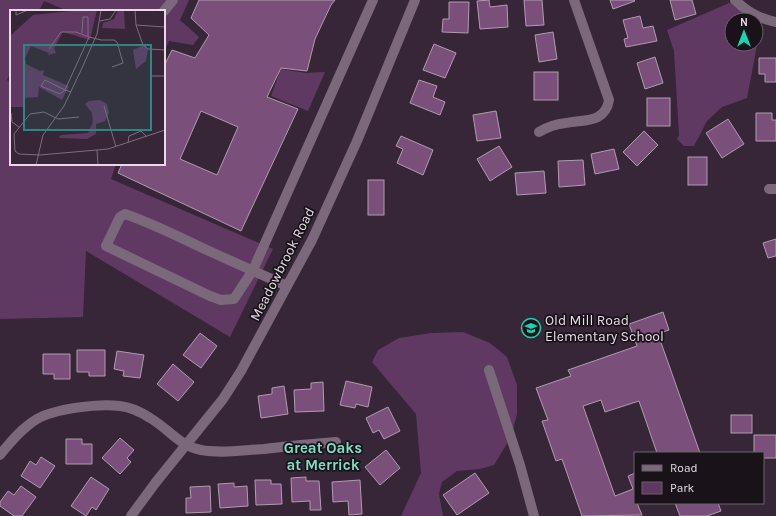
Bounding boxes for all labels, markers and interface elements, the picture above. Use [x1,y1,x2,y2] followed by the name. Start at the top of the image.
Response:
[10,10,165,165] inset map
[724,12,764,52] north arrow
[740,16,748,29] text: N
[247,205,318,324] street label: Meadowbrook Road
[545,312,664,345] place label: Old Mill Road Elementary School
[520,317,542,339] school or university icon: Old Mill Road Elementary School
[284,439,362,474] district label: Great Oaks at Merrick
[634,452,764,504] legend
[670,461,698,475] text: Road
[670,481,695,495] text: Park

